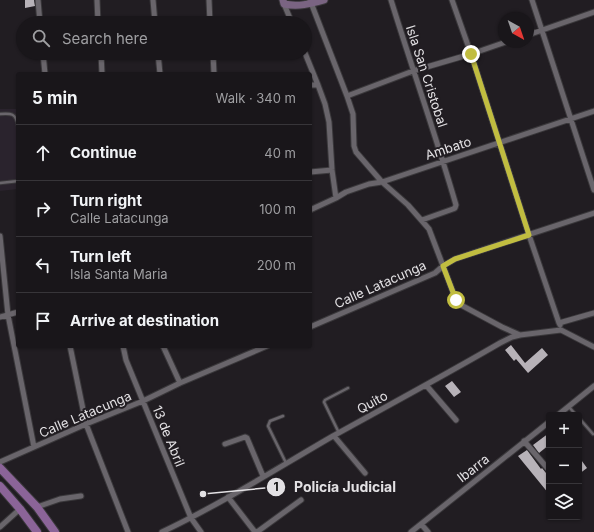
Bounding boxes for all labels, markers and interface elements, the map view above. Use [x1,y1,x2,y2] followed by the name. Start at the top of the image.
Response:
[498,12,534,48] north arrow
[16,16,312,60] search box
[403,23,451,129] street label: Isla San Cristobal
[30,27,52,49] icon: search
[62,29,148,48] text: Search here
[462,45,480,63] route end
[32,88,78,108] text: 5 min
[216,90,296,106] text: Walk · 340 m
[423,133,473,163] street label: Ambato
[32,142,54,164] icon: ahead
[70,143,137,162] text: Continue
[264,145,296,161] text: 40 m
[70,191,142,210] text: Turn right
[32,198,54,220] icon: right
[259,201,296,217] text: 100 m
[70,210,169,226] text: Calle Latacunga
[70,247,131,266] text: Turn left
[32,254,54,276] icon: left
[257,257,296,273] text: 200 m
[332,257,428,311] street label: Calle Latacunga
[70,266,168,282] text: Isla Santa Maria
[447,291,465,309] route start
[32,310,54,332] icon: arrive
[70,311,219,330] text: Arrive at destination
[36,387,134,441] street label: Calle Latacunga
[354,387,390,417] street label: Quito
[150,403,188,469] street label: 13 de Abril
[546,412,582,520] map controls
[546,412,582,448] button: +
[546,448,582,484] button: −
[454,451,492,485] street label: Ibarra
[266,474,404,500] callout: Policía Judicial
[294,478,396,495] text: Policía Judicial
[273,479,279,494] text: 1
[546,484,582,520] button: layers

